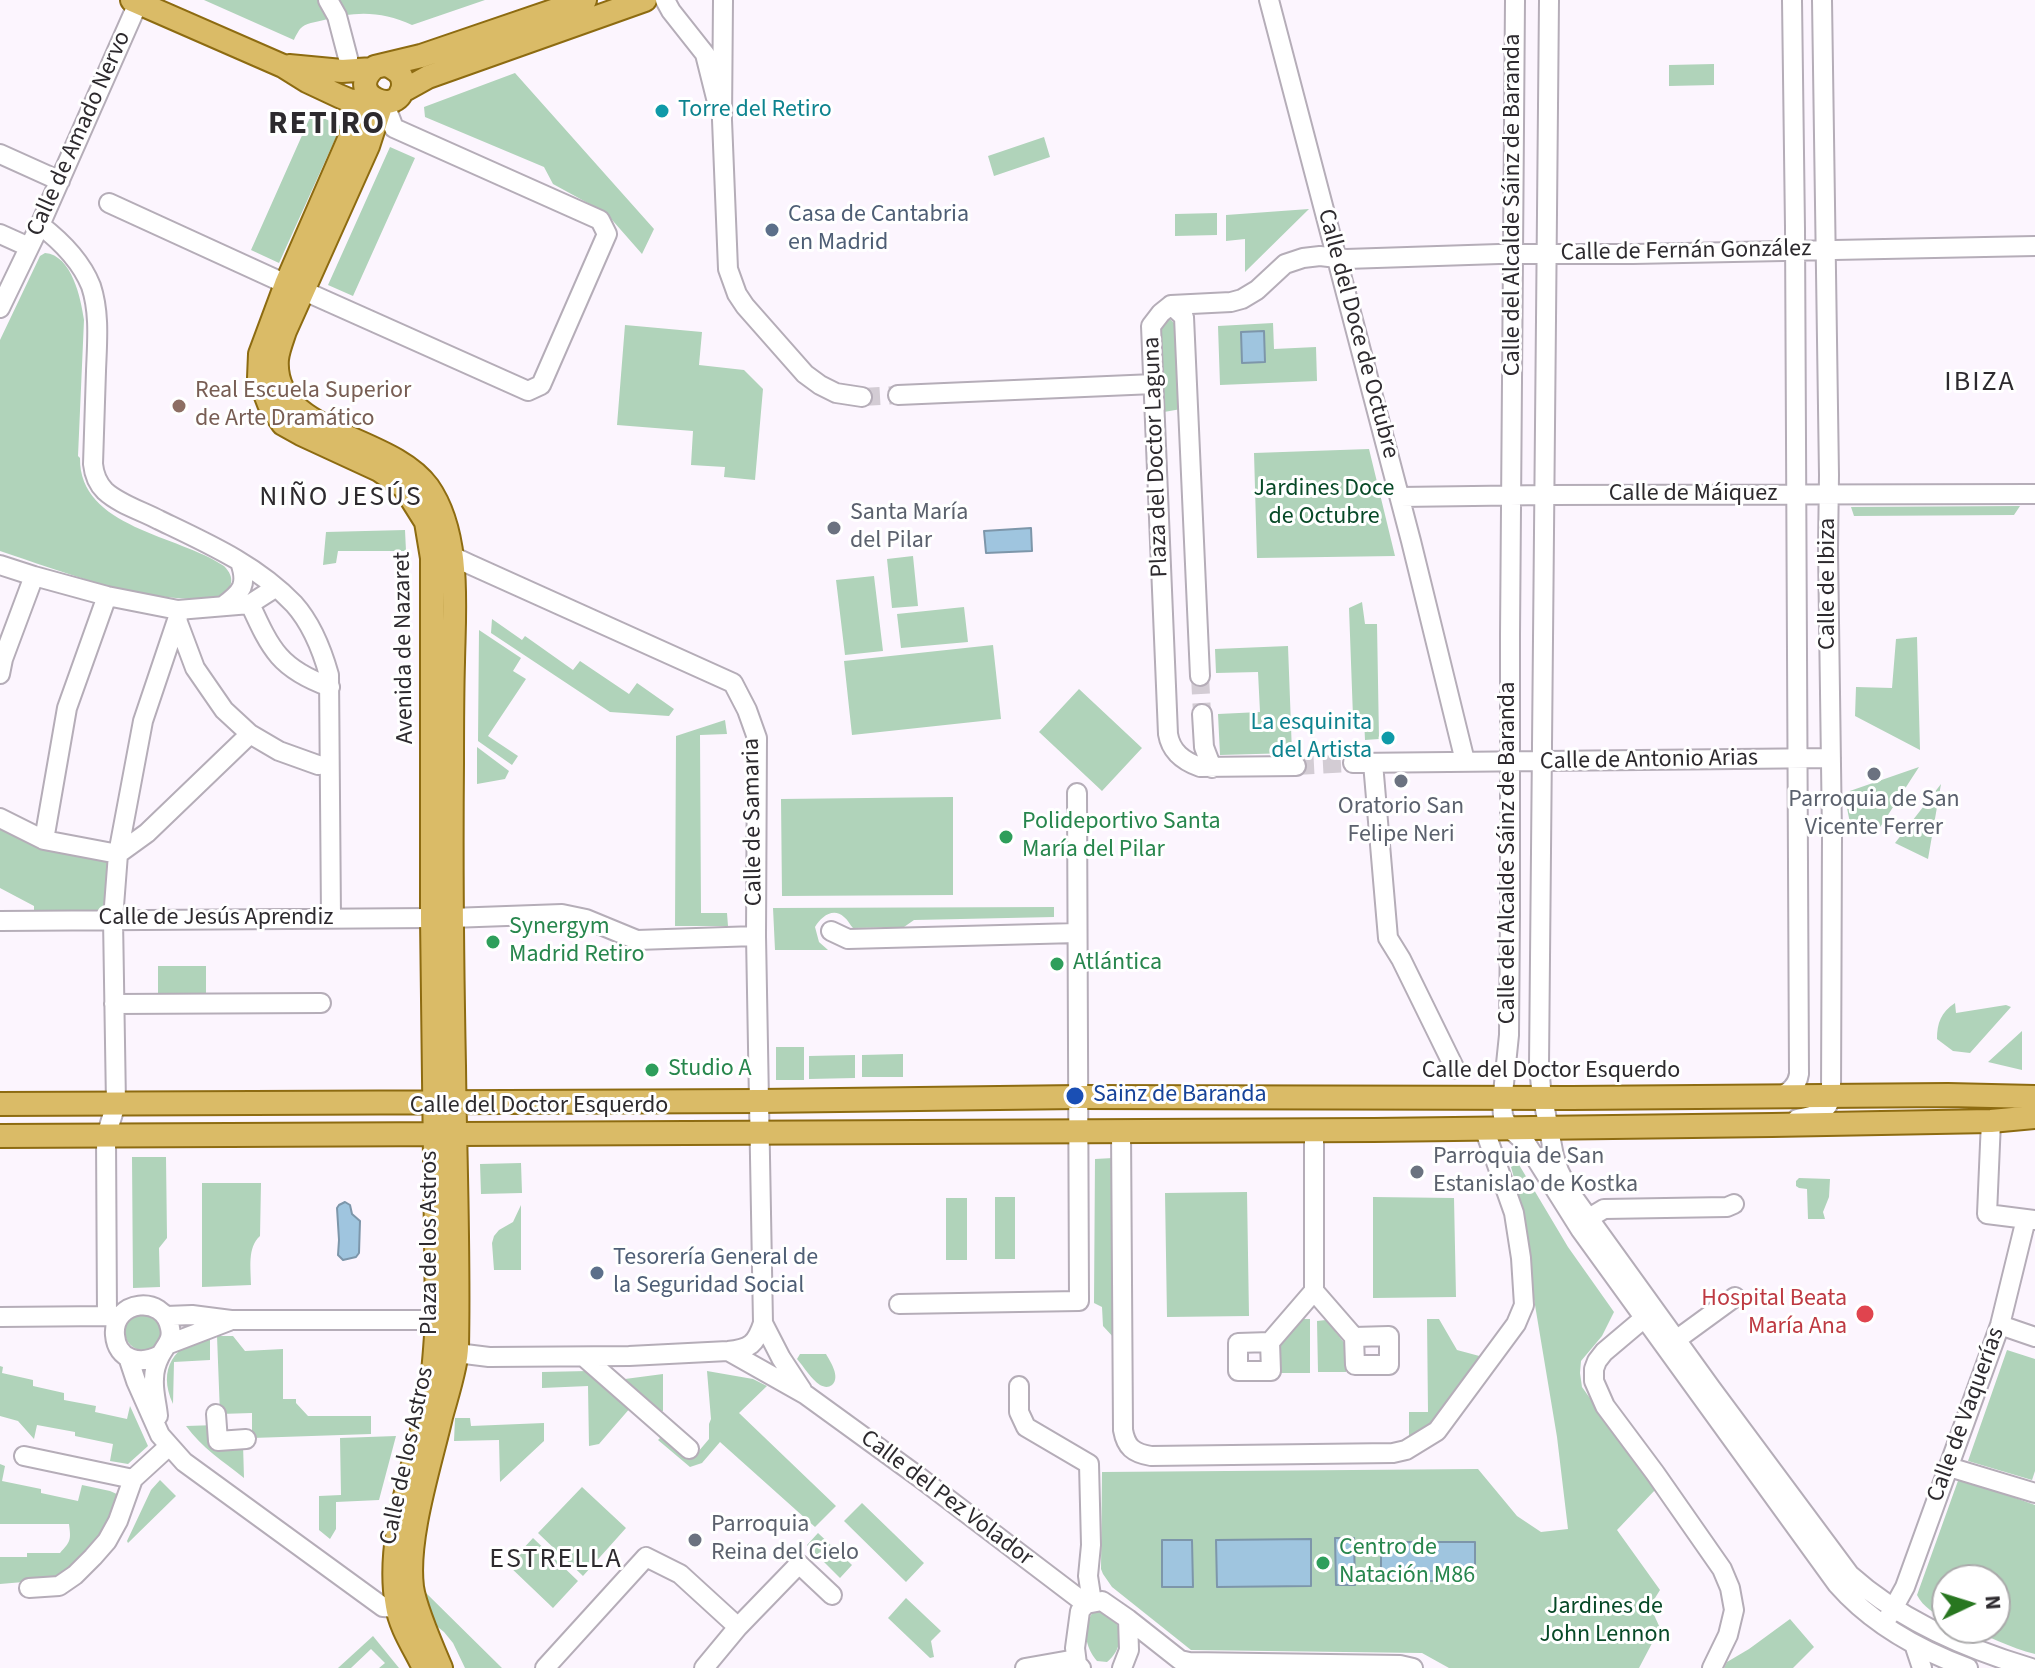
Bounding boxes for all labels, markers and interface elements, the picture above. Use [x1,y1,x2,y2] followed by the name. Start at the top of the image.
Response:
[22,27,138,241] street label: Calle de Amado Nervo
[1500,34,1528,376] street label: Calle del Alcalde Sáinz de Baranda
[678,97,832,125] place label: Torre del Retiro
[653,102,671,120] marker: Torre del Retiro
[268,107,386,145] district label: RETIRO
[788,202,969,258] place label: Casa de Cantabria en Madrid
[1310,206,1404,462] street label: Calle del Doce de Octubre
[763,221,781,239] marker: Casa de Cantabria en Madrid
[1560,235,1812,269] street label: Calle de Fernán González
[1138,336,1176,578] street label: Plaza del Doctor Laguna
[1944,367,2016,401] district label: IBIZA
[195,378,411,434] place label: Real Escuela Superior de Arte Dramático
[170,397,188,415] marker: Real Escuela Superior de Arte Dramático
[1254,476,1394,532] park label: Jardines Doce de Octubre
[1609,481,1777,509] street label: Calle de Máiquez
[259,482,423,516] district label: NIÑO JESÚS
[850,500,968,556] place label: Santa María del Pilar
[1815,518,1843,650] street label: Calle de Ibiza
[825,519,843,537] marker: Santa María del Pilar
[389,552,421,744] street label: Avenida de Nazaret
[1495,682,1523,1024] street label: Calle del Alcalde Sáinz de Baranda
[1250,710,1372,766] place label: La esquinita del Artista
[1379,729,1397,747] marker: La esquinita del Artista
[738,738,770,906] street label: Calle de Samaria
[1540,745,1758,777] street label: Calle de Antonio Arias
[1865,765,1883,783] marker: Parroquia de San Vicente Ferrer
[1392,772,1410,790] marker: Oratorio San Felipe Neri
[1788,787,1960,843] place label: Parroquia de San Vicente Ferrer
[1338,794,1464,850] place label: Oratorio San Felipe Neri
[1022,809,1221,865] place label: Polideportivo Santa María del Pilar
[997,828,1015,846] marker: Polideportivo Santa María del Pilar
[98,905,334,933] street label: Calle de Jesús Aprendiz
[509,914,644,970] place label: Synergym Madrid Retiro
[484,933,502,951] marker: Synergym Madrid Retiro
[1073,950,1162,978] place label: Atlántica
[1048,955,1066,973] marker: Atlántica
[668,1056,751,1084] place label: Studio A
[1422,1058,1680,1086] street label: Calle del Doctor Esquerdo
[643,1061,661,1079] marker: Studio A
[1093,1082,1267,1110] place label: Sainz de Baranda
[1064,1085,1086,1107] marker: Sainz de Baranda
[410,1093,668,1121] street label: Calle del Doctor Esquerdo
[1433,1144,1638,1200] place label: Parroquia de San Estanislao de Kostka
[417,1151,445,1335] street label: Plaza de los Astros
[1408,1163,1426,1181] marker: Parroquia de San Estanislao de Kostka
[613,1245,818,1301] place label: Tesorería General de la Seguridad Social
[588,1264,606,1282] marker: Tesorería General de la Seguridad Social
[1701,1286,1847,1342] place label: Hospital Beata María Ana
[1854,1303,1876,1325] marker: Hospital Beata María Ana
[1922,1324,2012,1506] street label: Calle de Vaquerías
[375,1364,441,1548] street label: Calle de los Astros
[854,1425,1038,1573] street label: Calle del Pez Volador
[711,1512,859,1568] place label: Parroquia Reina del Cielo
[686,1531,704,1549] marker: Parroquia Reina del Cielo
[1339,1535,1475,1591] place label: Centro de Natación M86
[489,1544,623,1578] district label: ESTRELLA
[1314,1554,1332,1572] marker: Centro de Natación M86
[1931,1564,2011,1644] north arrow
[1539,1594,1671,1650] park label: Jardines de John Lennon
[1976,1594,2009,1611] text: N

